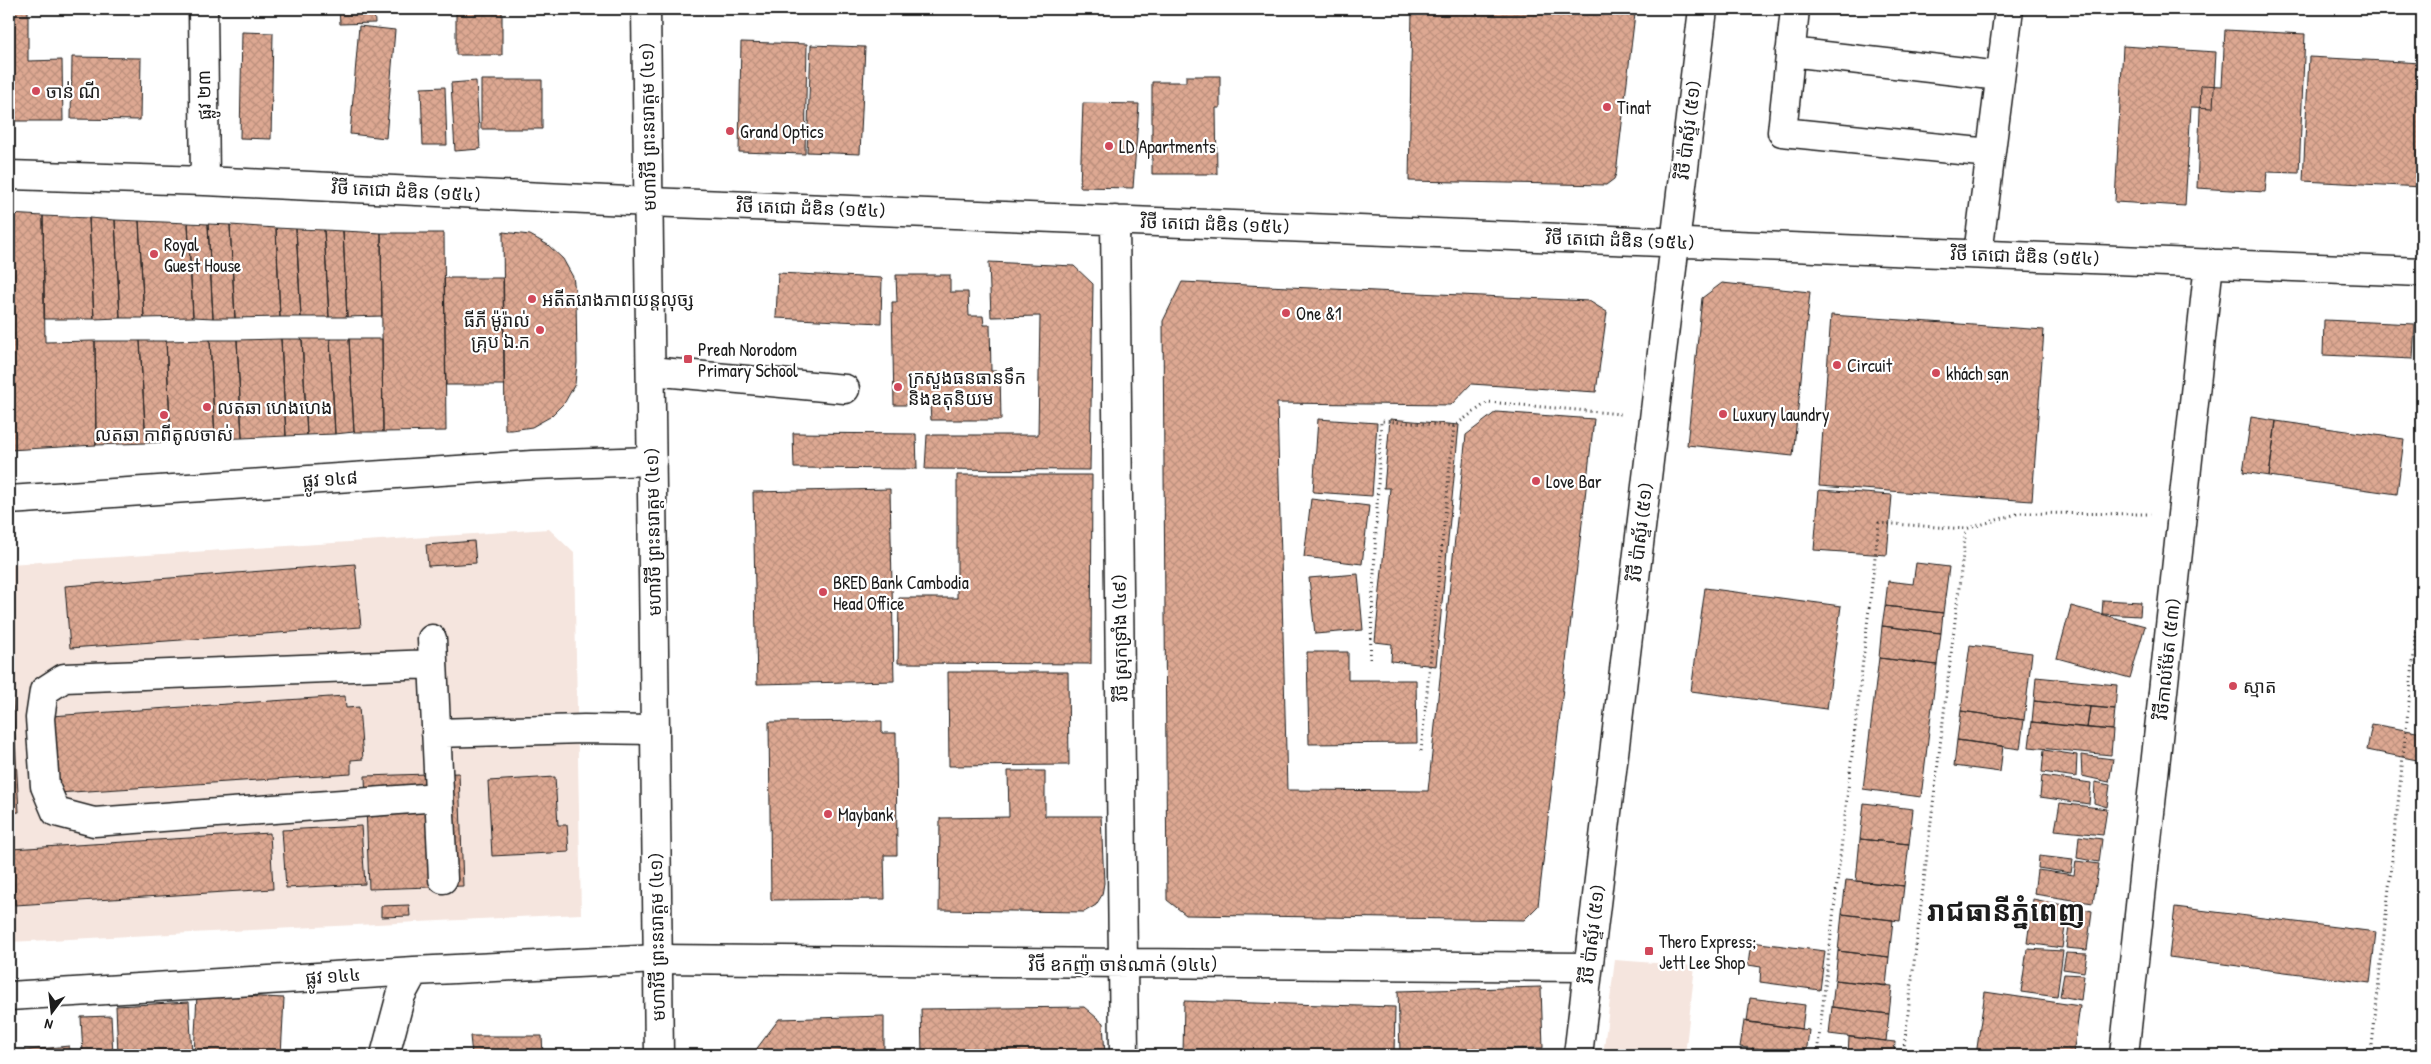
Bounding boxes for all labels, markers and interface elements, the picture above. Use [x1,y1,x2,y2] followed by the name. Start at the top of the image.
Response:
[634,43,662,211] street label: មហាវិថី ព្រះនរោត្តម (៤១)
[191,69,221,120] street label: ផ្លូវ ២៣
[46,79,101,104] place label: ចាន់ ណី
[1669,79,1706,182] street label: វិថី ប៉ាស្ទ័រ (៥១)
[30,85,42,97] marker: ចាន់ ណី
[1617,95,1652,120] place label: Tinat
[1601,101,1613,113] marker: Tinat
[740,119,824,144] place label: Grand Optics
[724,125,736,137] marker: Grand Optics
[1119,134,1216,159] place label: LD Apartments
[1103,140,1115,152] marker: LD Apartments
[330,175,481,207] street label: វិថី តេជោ ដំឌិន (១៥៤)
[735,193,886,223] street label: វិថី តេជោ ដំឌិន (១៥៤)
[1139,209,1290,239] street label: វិថី តេជោ ដំឌិន (១៥៤)
[1544,225,1695,255] street label: វិថី តេជោ ដំឌិន (១៥៤)
[164,232,241,278] place label: Royal Guest House
[1949,241,2100,271] street label: វិថី តេជោ ដំឌិន (១៥៤)
[148,248,160,260] marker: Royal Guest House
[542,287,694,312] place label: អតីតរោងភាពយន្តលុច្ស
[526,293,538,305] marker: អតីតរោងភាពយន្តលុច្ស
[1296,301,1342,326] place label: One &1
[1280,307,1292,319] marker: One &1
[464,308,530,354] place label: ធីភី ម៉ូរ៉ាល់ គ្រុប ឯ.ក
[534,324,546,336] marker: ធីភី ម៉ូរ៉ាល់ គ្រុប ឯ.ក
[698,337,798,383] place label: Preah Norodom Primary School
[682,353,694,365] marker: Preah Norodom Primary School
[1847,353,1893,378] place label: Circuit
[1831,359,1843,371] marker: Circuit
[1946,361,2009,386] place label: khách sạn
[908,365,1026,411] place label: ក្រសួងធនធានទឹក និងឧតុនិយម
[1930,367,1942,379] marker: khách sạn
[892,381,904,393] marker: ក្រសួងធនធានទឹក និងឧតុនិយម
[217,395,333,420] place label: លតឆា ហេងហេង
[201,401,213,413] marker: លតឆា ហេងហេង
[1733,402,1830,427] place label: Luxury laundry
[1717,408,1729,420] marker: Luxury laundry
[158,409,170,421] marker: លតឆា កាពីតូលចាស់
[95,422,233,447] place label: លតឆា កាពីតូលចាស់
[639,448,667,616] street label: មហាវិថី ព្រះនរោត្តម (៤១)
[301,465,359,498] street label: ផ្លូវ ១៤៨
[1546,469,1602,494] place label: Love Bar
[1530,475,1542,487] marker: Love Bar
[1621,481,1658,584] street label: វិថី ប៉ាស្ទ័រ (៥១)
[833,570,969,616] place label: BRED Bank Cambodia Head Office
[1106,574,1134,703] street label: វិថី ស្រុកទ្រាំង (៤៩)
[817,586,829,598] marker: BRED Bank Cambodia Head Office
[2148,597,2186,722] street label: វិថីកាល់ម៉ែត (៥៣)
[2243,674,2276,699] place label: ស្មាត
[2227,680,2239,692] marker: ស្មាត
[838,802,894,827] place label: Maybank
[822,808,834,820] marker: Maybank
[643,853,671,1021] street label: មហាវិថី ព្រះនរោត្តម (៤១)
[1573,883,1610,986] street label: វិថី ប៉ាស្ទ័រ (៥១)
[1926,892,2086,930] district label: រាជធានីភ្នំពេញ
[1659,929,1756,975] place label: Thero Express; Jett Lee Shop
[1643,945,1655,957] marker: Thero Express; Jett Lee Shop
[1028,952,1217,977] street label: វិថី ឧកញ៉ា ចាន់ណាក់ (១៤៤)
[304,962,362,995] street label: ផ្លូវ ១៤៤
[28,986,78,1036] north arrow
[42,1015,55,1035] text: N

